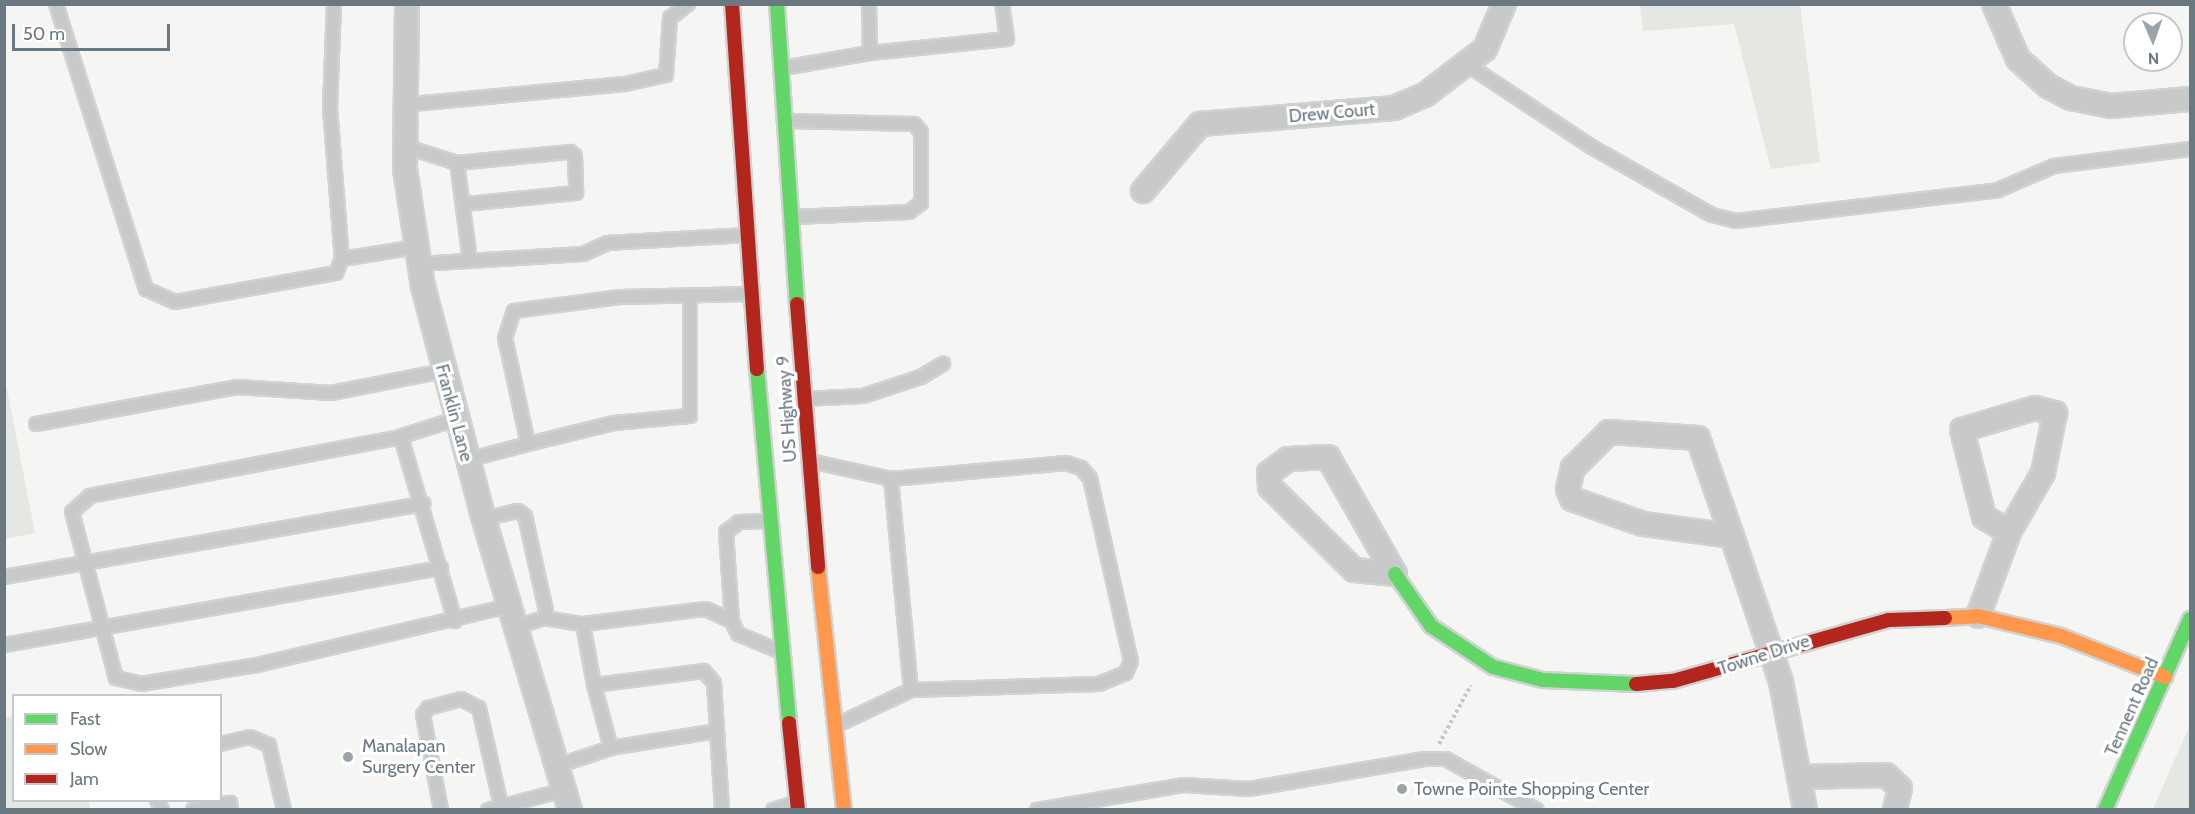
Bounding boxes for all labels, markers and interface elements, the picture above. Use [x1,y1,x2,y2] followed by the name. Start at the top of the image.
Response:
[15,12,172,50] scale bar
[2123,12,2183,72] north arrow
[23,23,65,45] text: 50 m
[2148,49,2160,68] text: N
[1288,98,1376,128] street label: Drew Court
[772,355,802,463] street label: US Highway 9
[431,362,477,464] street label: Franklin Lane
[1716,630,1812,680] street label: Towne Drive
[2101,654,2163,760] street label: Tennent Road
[12,694,222,802] legend
[70,708,101,730] text: Fast
[362,736,475,778] place label: Manalapan Surgery Center
[70,738,107,760] text: Slow
[339,748,357,766] marker: Manalapan Surgery Center
[70,768,99,790] text: Jam
[1414,778,1649,800] place label: Towne Pointe Shopping Center
[1395,782,1409,796] marker: Towne Pointe Shopping Center

